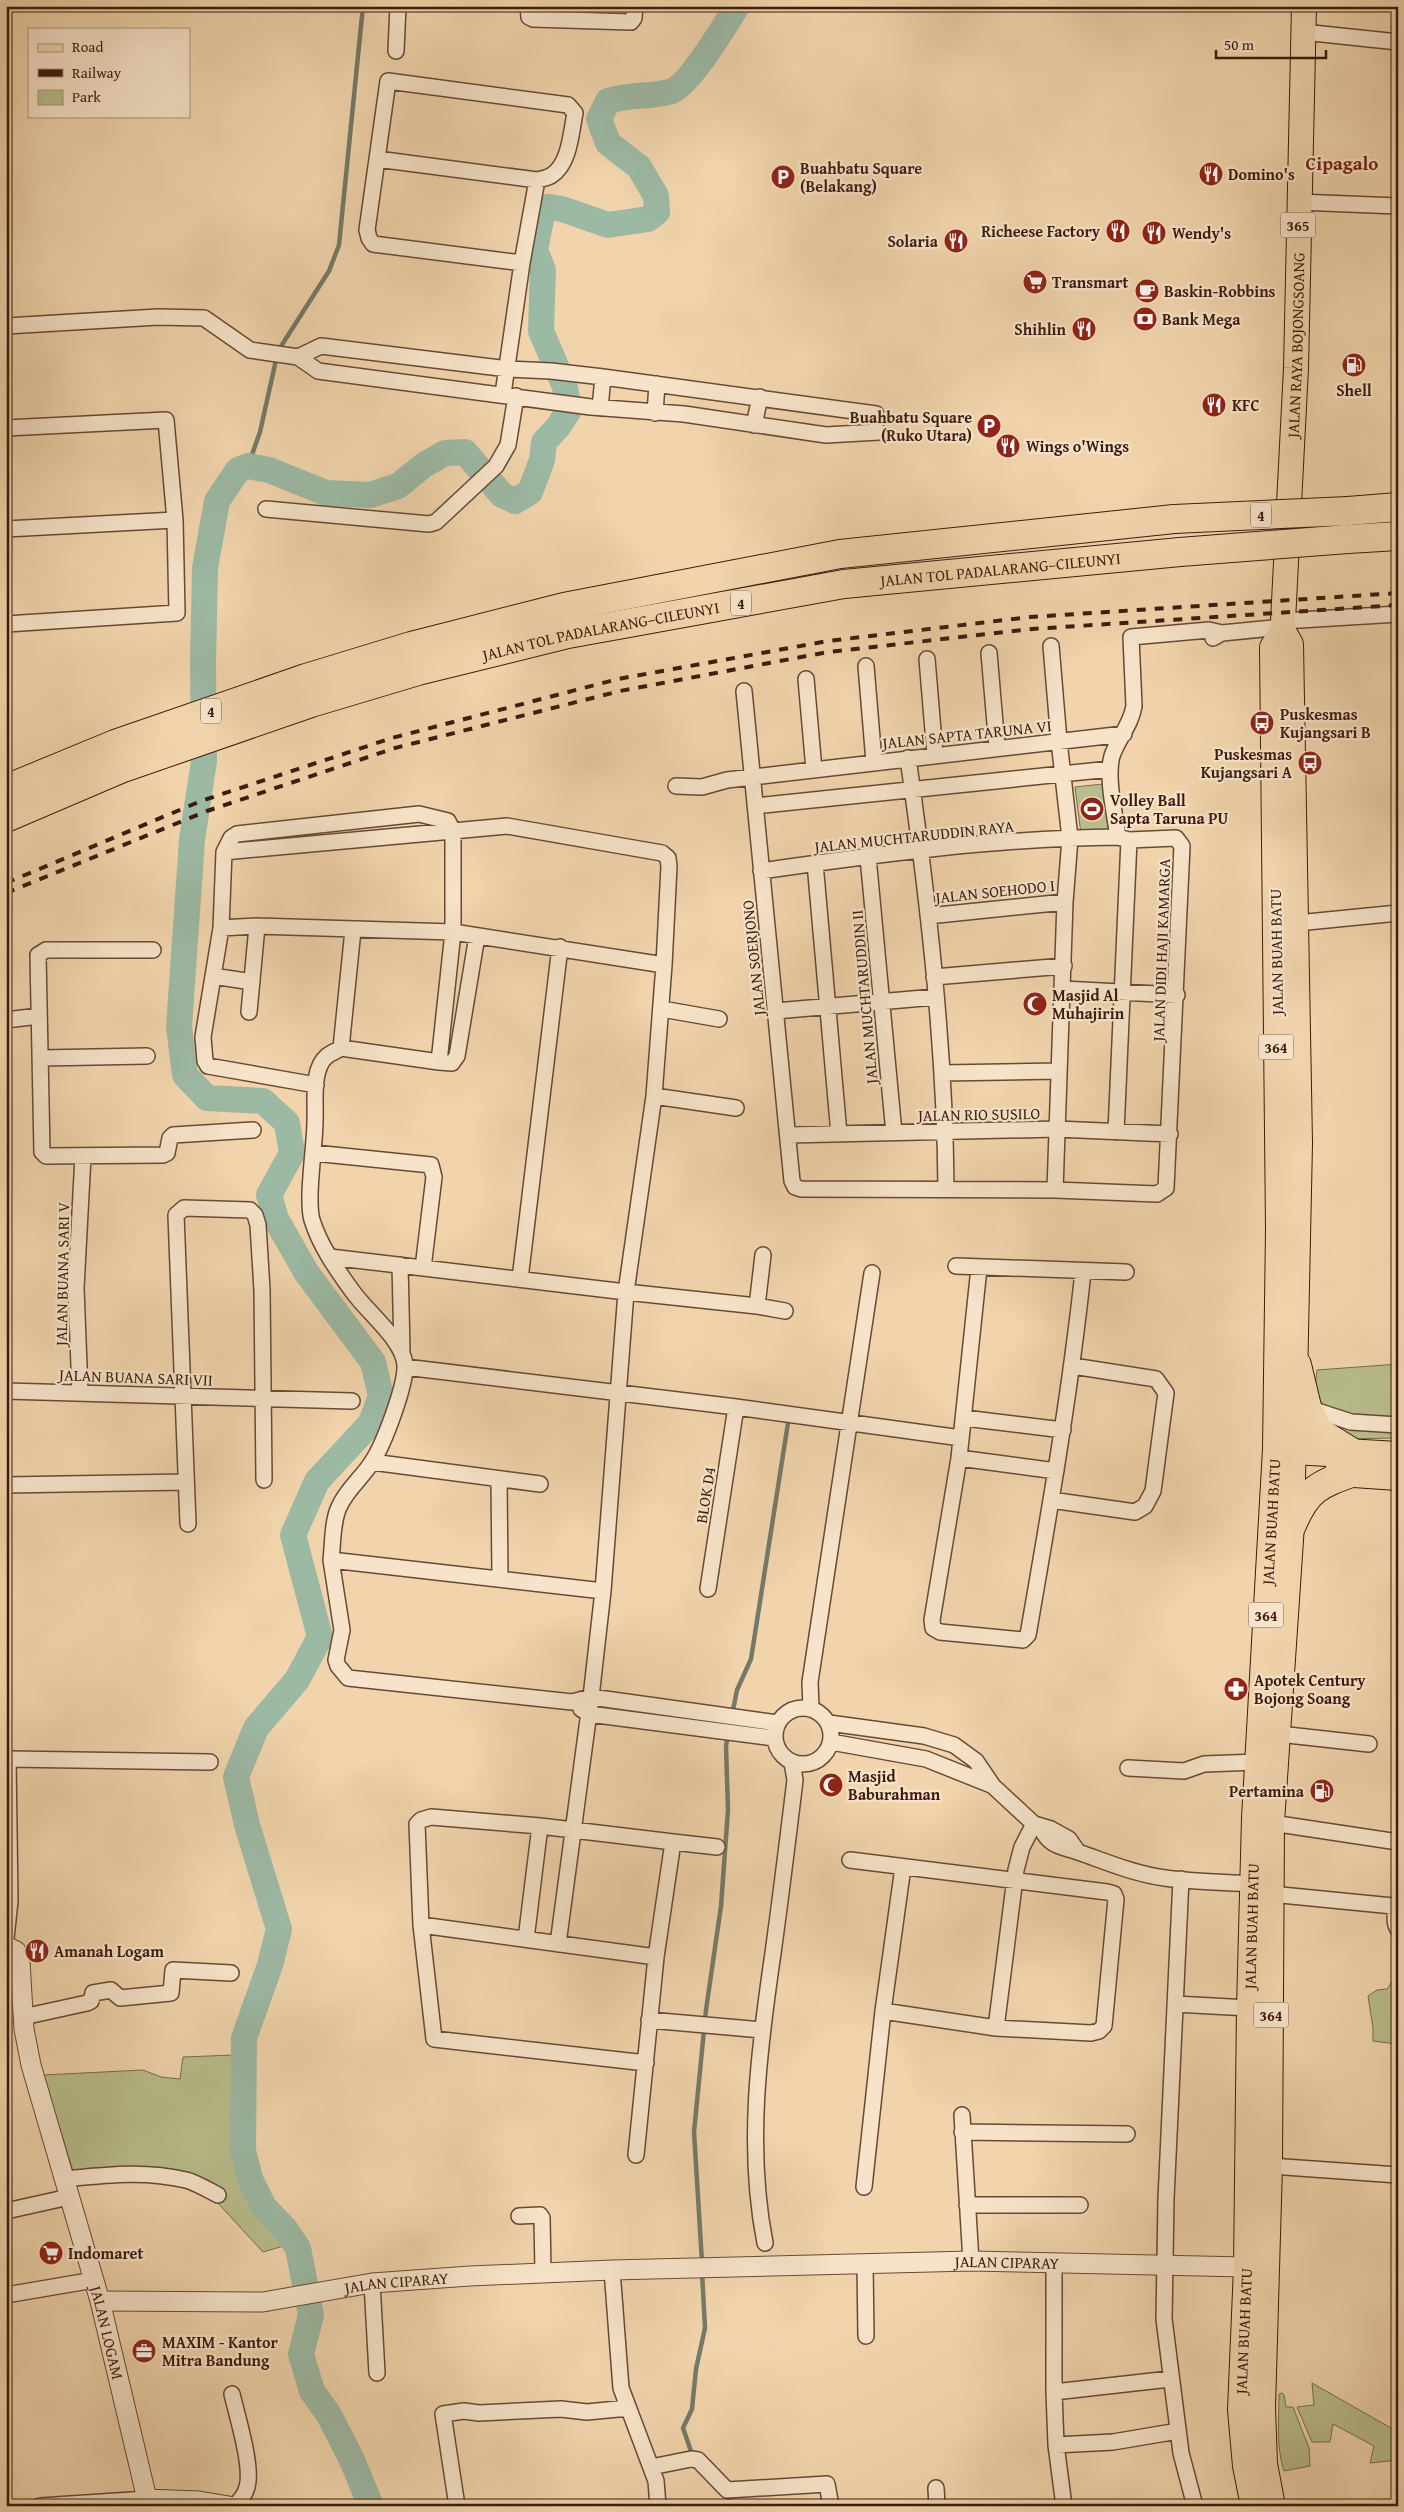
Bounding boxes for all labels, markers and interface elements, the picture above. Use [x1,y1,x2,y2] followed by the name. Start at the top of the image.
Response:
[28,28,190,118] legend
[1216,28,1326,60] scale bar
[1224,34,1255,55] text: 50 m
[72,36,103,57] text: Road
[72,62,122,83] text: Railway
[72,86,101,107] text: Park
[1306,149,1378,177] district label: Cipagalo
[800,156,922,198] place label: Buahbatu Square (Belakang)
[1198,161,1224,187] restaurant icon: Domino's
[1228,162,1295,186] place label: Domino's
[770,164,796,190] parking icon: Buahbatu Square (Belakang)
[1280,212,1316,238] road number: 365
[1105,218,1131,244] restaurant icon: Richeese Factory
[981,219,1101,243] place label: Richeese Factory
[1141,220,1167,246] restaurant icon: Wendy's
[1172,221,1231,245] place label: Wendy's
[943,228,969,254] restaurant icon: Solaria
[887,229,939,253] place label: Solaria
[1280,252,1311,440] street label: JALAN RAYA BOJONGSOANG
[1022,269,1048,295] supermarket icon: Transmart
[1052,270,1128,294] place label: Transmart
[1134,278,1160,304] cafe icon: Baskin-Robbins
[1164,279,1276,303] place label: Baskin-Robbins
[1132,306,1158,332] bank icon: Bank Mega
[1162,307,1241,331] place label: Bank Mega
[1071,316,1097,342] restaurant icon: Shihlin
[1014,317,1067,341] place label: Shihlin
[1341,352,1367,378] fuel station icon: Shell
[1336,378,1372,402] place label: Shell
[1201,392,1227,418] restaurant icon: KFC
[1232,393,1259,417] place label: KFC
[850,405,972,447] place label: Buahbatu Square (Ruko Utara)
[976,413,1002,439] parking icon: Buahbatu Square (Ruko Utara)
[995,433,1021,459] restaurant icon: Wings o'Wings
[1026,434,1129,458] place label: Wings o'Wings
[1251,502,1271,528] road number: 4
[877,546,1122,593] street label: JALAN TOL PADALARANG–CILEUNYI
[731,590,751,616] road number: 4
[478,595,721,667] street label: JALAN TOL PADALARANG–CILEUNYI
[201,698,221,724] road number: 4
[1280,702,1371,744] place label: Puskesmas Kujangsari B
[1249,710,1275,736] bus stop icon: Puskesmas Kujangsari B
[879,713,1053,755] street label: JALAN SAPTA TARUNA VI
[1201,742,1293,784] place label: Puskesmas Kujangsari A
[1297,750,1323,776] bus stop icon: Puskesmas Kujangsari A
[1110,788,1229,830] place label: Volley Ball Sapta Taruna PU
[1079,796,1105,822] sports icon: Volley Ball Sapta Taruna PU
[811,814,1015,859] street label: JALAN MUCHTARUDDIN RAYA
[1146,858,1176,1044] street label: JALAN DIDI HAJI KAMARGA
[932,873,1056,909] street label: JALAN SOEHODO I
[1263,888,1289,1017] street label: JALAN BUAH BATU
[735,899,771,1019] street label: JALAN SOERJONO
[844,909,884,1087] street label: JALAN MUCHTARUDDIN II
[1052,983,1125,1025] place label: Masjid Al Muhajirin
[1022,991,1048,1017] mosque icon: Masjid Al Muhajirin
[1258,1034,1294,1060] road number: 364
[916,1101,1041,1127] street label: JALAN RIO SUSILO
[49,1201,75,1348] street label: JALAN BUANA SARI V
[57,1362,213,1392] street label: JALAN BUANA SARI VII
[1255,1457,1286,1588] street label: JALAN BUAH BATU
[689,1465,721,1525] street label: BLOK D4
[1248,1602,1284,1628] road number: 364
[1254,1668,1366,1710] place label: Apotek Century Bojong Soang
[1223,1676,1249,1702] pharmacy icon: Apotek Century Bojong Soang
[848,1764,941,1806] place label: Masjid Baburahman
[818,1772,844,1798] mosque icon: Masjid Baburahman
[1309,1778,1335,1804] fuel station icon: Pertamina
[1229,1779,1305,1803] place label: Pertamina
[1237,1862,1265,1992] street label: JALAN BUAH BATU
[24,1938,50,1964] restaurant icon: Amanah Logam
[54,1939,164,1963] place label: Amanah Logam
[1254,2002,1288,2028] road number: 364
[38,2240,64,2266] supermarket icon: Indomaret
[68,2241,143,2265] place label: Indomaret
[952,2249,1060,2275] street label: JALAN CIPARAY
[341,2266,450,2300] street label: JALAN CIPARAY
[1229,2267,1258,2397] street label: JALAN BUAH BATU
[84,2281,130,2382] street label: JALAN LOGAM
[162,2330,278,2372] place label: MAXIM - Kantor Mitra Bandung
[131,2338,157,2364] office icon: MAXIM - Kantor Mitra Bandung

